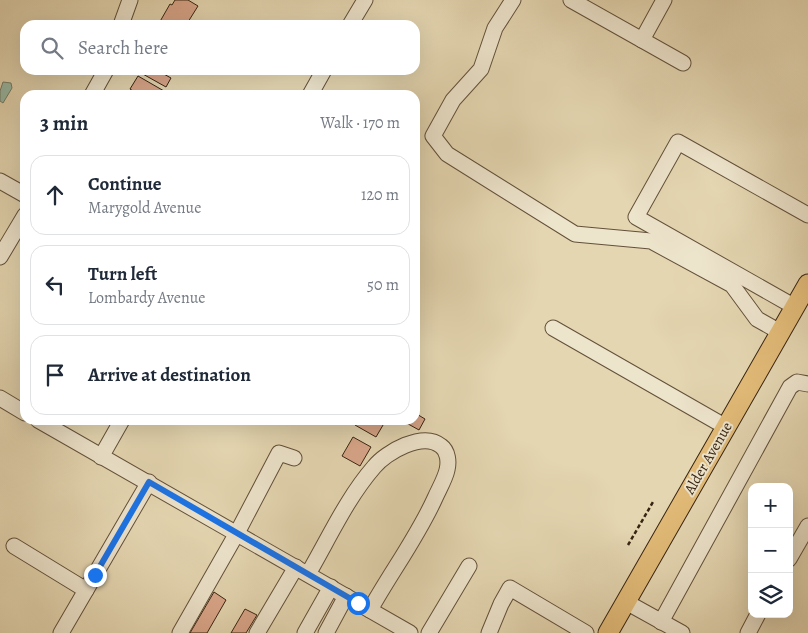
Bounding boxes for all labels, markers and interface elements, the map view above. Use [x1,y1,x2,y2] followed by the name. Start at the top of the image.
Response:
[20,20,420,75] search box
[38,34,66,62] icon: search
[78,35,168,61] text: Search here
[40,109,88,137] text: 3 min
[320,112,400,134] text: Walk · 170 m
[88,171,162,197] text: Continue
[41,181,69,209] icon: ahead
[361,184,399,206] text: 120 m
[88,197,201,219] text: Marygold Avenue
[88,261,157,287] text: Turn left
[41,271,69,299] icon: left
[367,274,399,296] text: 50 m
[88,287,206,309] text: Lombardy Avenue
[41,361,69,389] icon: arrive
[88,362,251,388] text: Arrive at destination
[679,418,737,499] street label: Alder Avenue
[748,483,793,618] map controls
[748,483,793,528] button: +
[748,528,793,573] button: −
[84,564,107,587] route end
[748,573,793,618] button: layers
[347,592,370,615] route start

